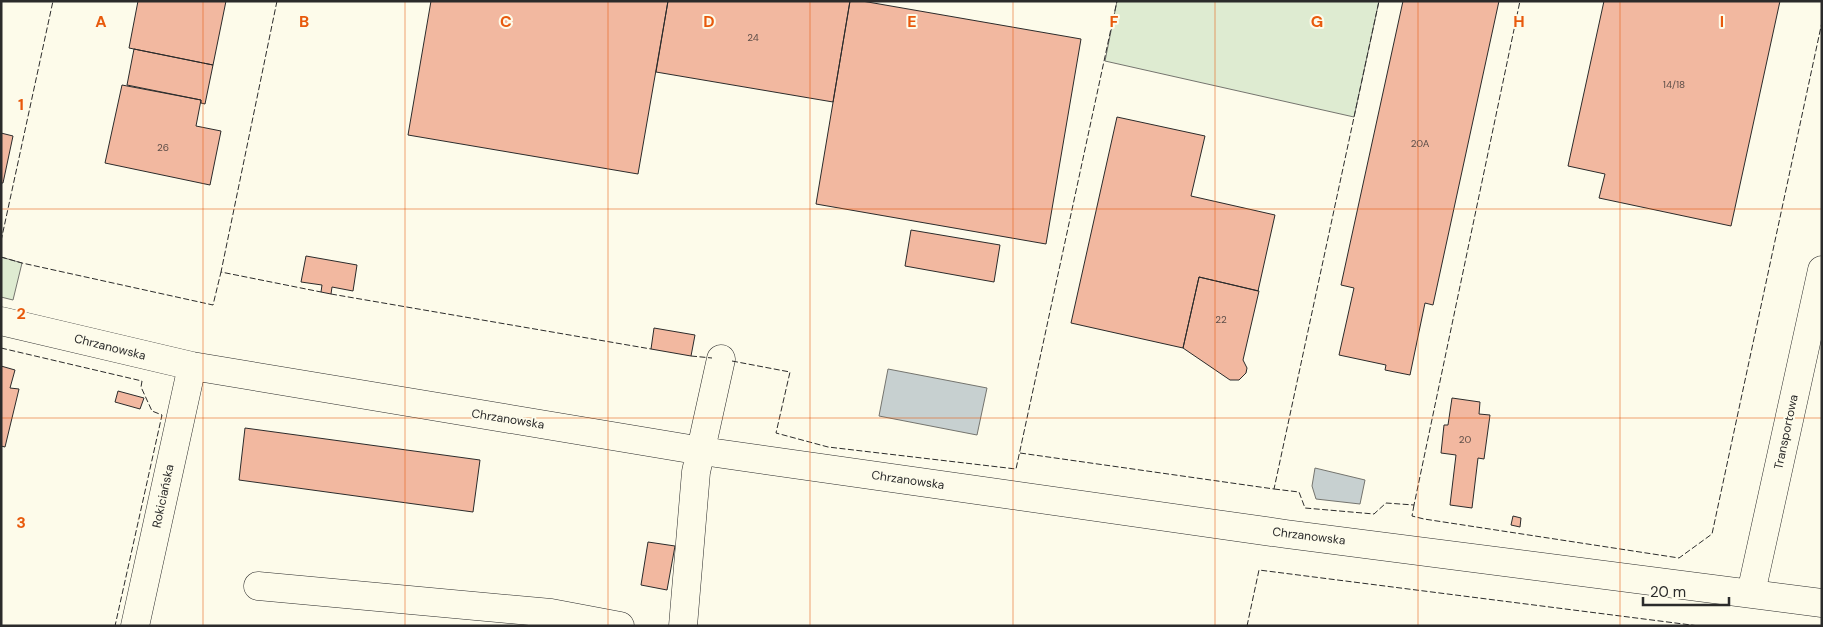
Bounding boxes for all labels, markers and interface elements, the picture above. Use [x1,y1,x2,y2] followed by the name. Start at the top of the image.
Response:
[95,11,107,32] text: A
[299,11,309,32] text: B
[500,11,512,32] text: C
[703,11,715,32] text: D
[907,11,917,32] text: E
[1110,11,1119,32] text: F
[1311,11,1323,32] text: G
[1513,11,1525,32] text: H
[1720,11,1724,32] text: I
[747,31,759,44] house number: 24
[1663,78,1685,91] house number: 14/18
[18,94,24,115] text: 1
[1411,137,1430,150] house number: 20A
[157,141,169,154] house number: 26
[16,303,26,324] text: 2
[1215,313,1227,326] house number: 22
[72,330,148,364] street label: Chrzanowska
[1770,393,1802,471] street label: Transportowa
[470,405,546,433] street label: Chrzanowska
[1459,433,1471,446] house number: 20
[148,463,178,529] street label: Rokiciańska
[871,467,945,493] street label: Chrzanowska
[16,512,26,533] text: 3
[1272,524,1346,548] street label: Chrzanowska
[1643,574,1729,606] scale bar
[1650,582,1686,602] text: 20 m

